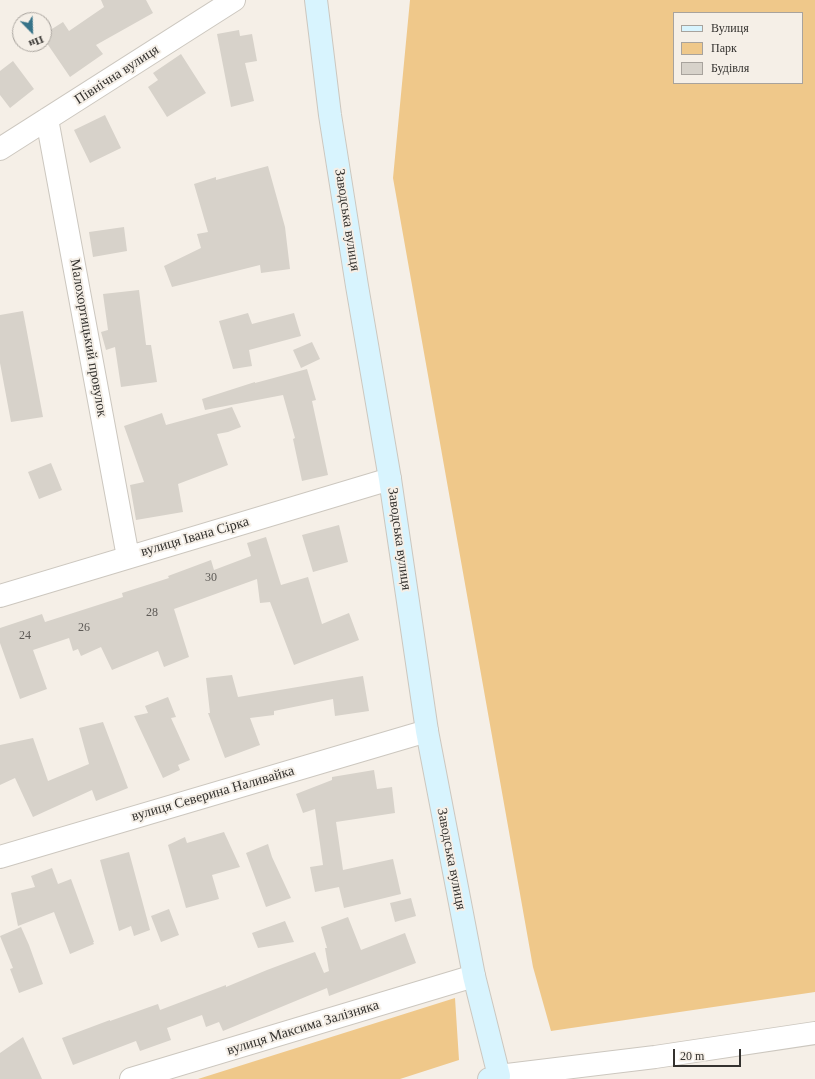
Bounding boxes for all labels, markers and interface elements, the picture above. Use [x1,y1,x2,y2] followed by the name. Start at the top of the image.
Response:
[12,12,52,52] north arrow
[673,12,803,84] legend
[711,21,749,35] text: Вулиця
[27,34,46,51] text: Пн
[72,41,162,109] street label: Північна вулиця
[711,41,737,55] text: Парк
[711,61,749,75] text: Будівля
[331,168,363,272] street label: Заводська вулиця
[66,258,110,418] street label: Малохортицький провулок
[383,487,415,591] street label: Заводська вулиця
[139,513,251,561] street label: вулиця Івана Сірка
[205,571,217,585] house number: 30
[146,606,158,620] house number: 28
[78,621,90,635] house number: 26
[19,629,31,643] house number: 24
[130,763,296,825] street label: вулиця Северина Наливайка
[433,807,469,911] street label: Заводська вулиця
[225,997,381,1059] street label: вулиця Максима Залізняка
[675,1041,743,1067] scale bar
[680,1049,704,1063] text: 20 m

